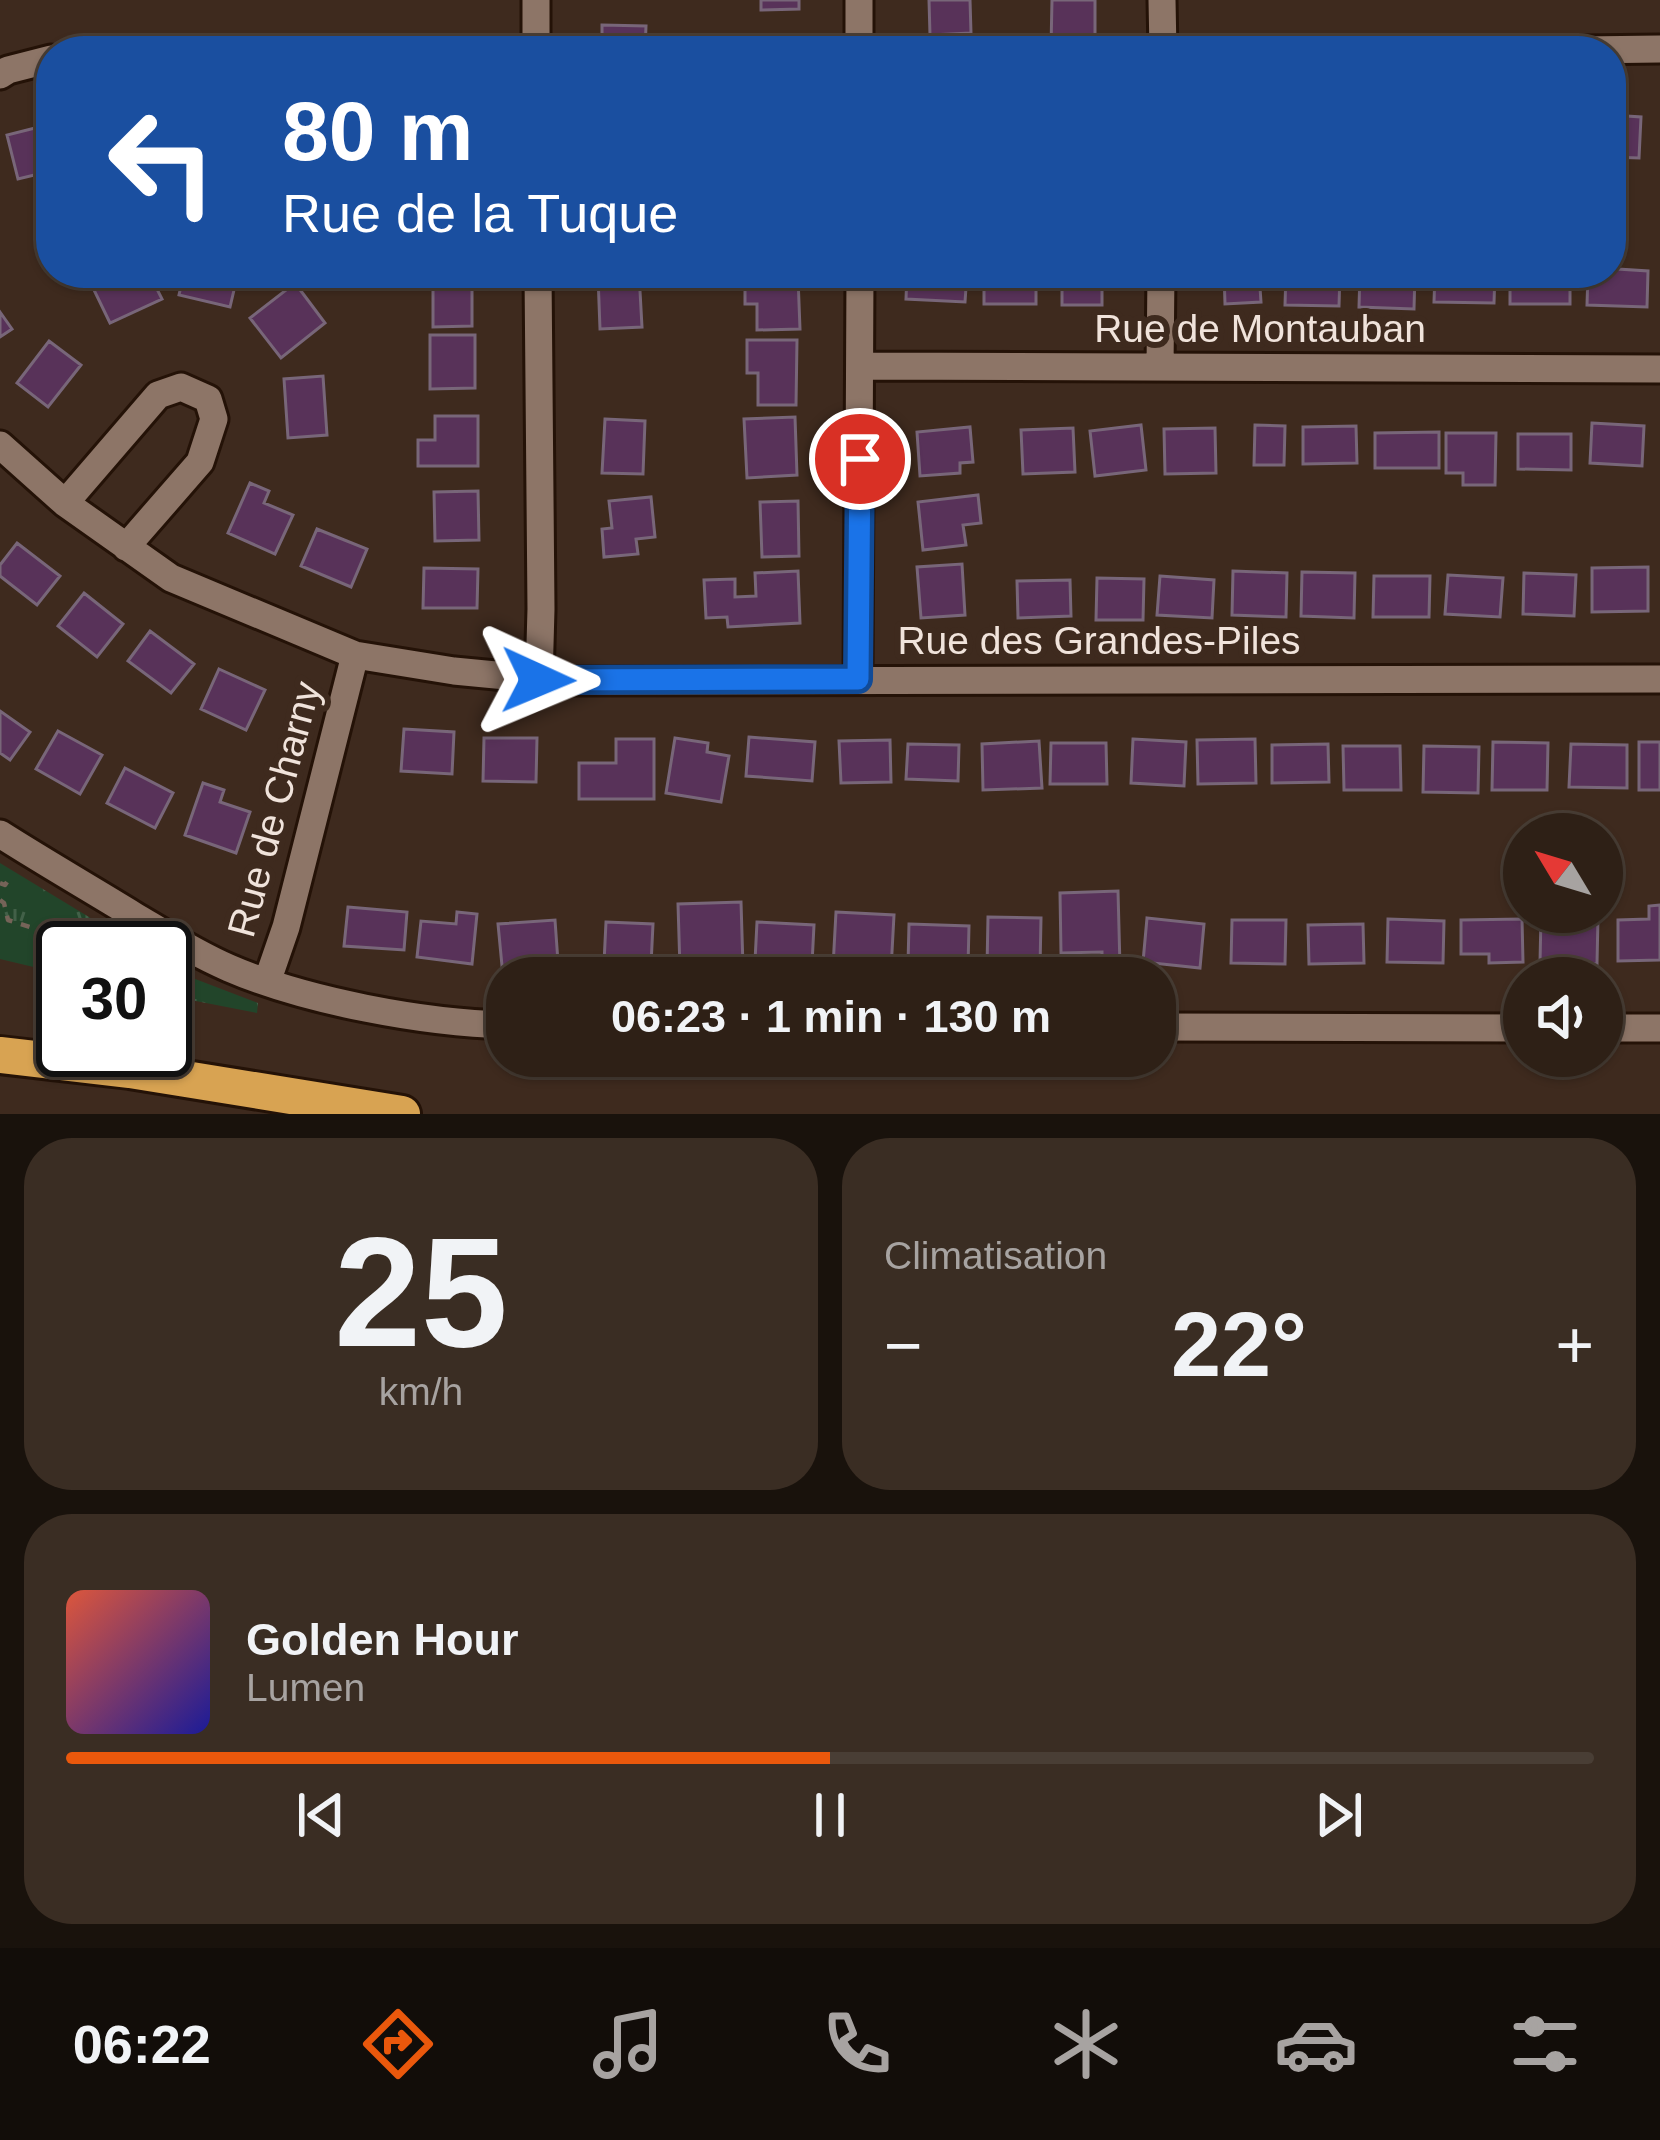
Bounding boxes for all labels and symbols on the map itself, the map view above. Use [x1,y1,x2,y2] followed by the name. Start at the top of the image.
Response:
[1094,307,1426,350] street label: Rue de Montauban
[809,408,911,510] pin
[475,617,601,743] position arrow
[897,619,1301,662] street label: Rue des Grandes-Piles
[219,676,329,941] street label: Rue de Charny
[1503,813,1623,933] north arrow
[36,921,192,1077] speed limit sign: 30

